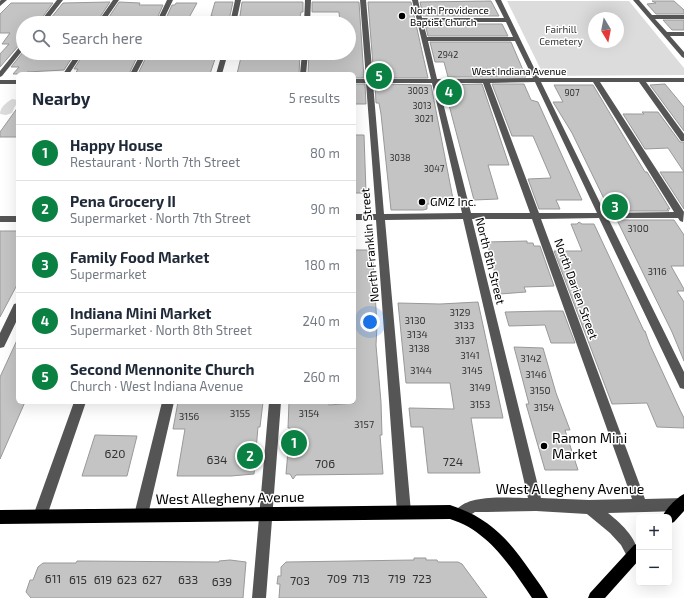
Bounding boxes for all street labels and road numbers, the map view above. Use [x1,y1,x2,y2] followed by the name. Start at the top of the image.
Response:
[472,65,566,77] street label: West Indiana Avenue
[357,187,381,303] street label: North Franklin Street
[473,216,509,306] street label: North 8th Street
[552,236,602,341] street label: North Darien Street
[496,480,644,497] street label: West Allegheny Avenue
[155,488,304,507] street label: West Allegheny Avenue

